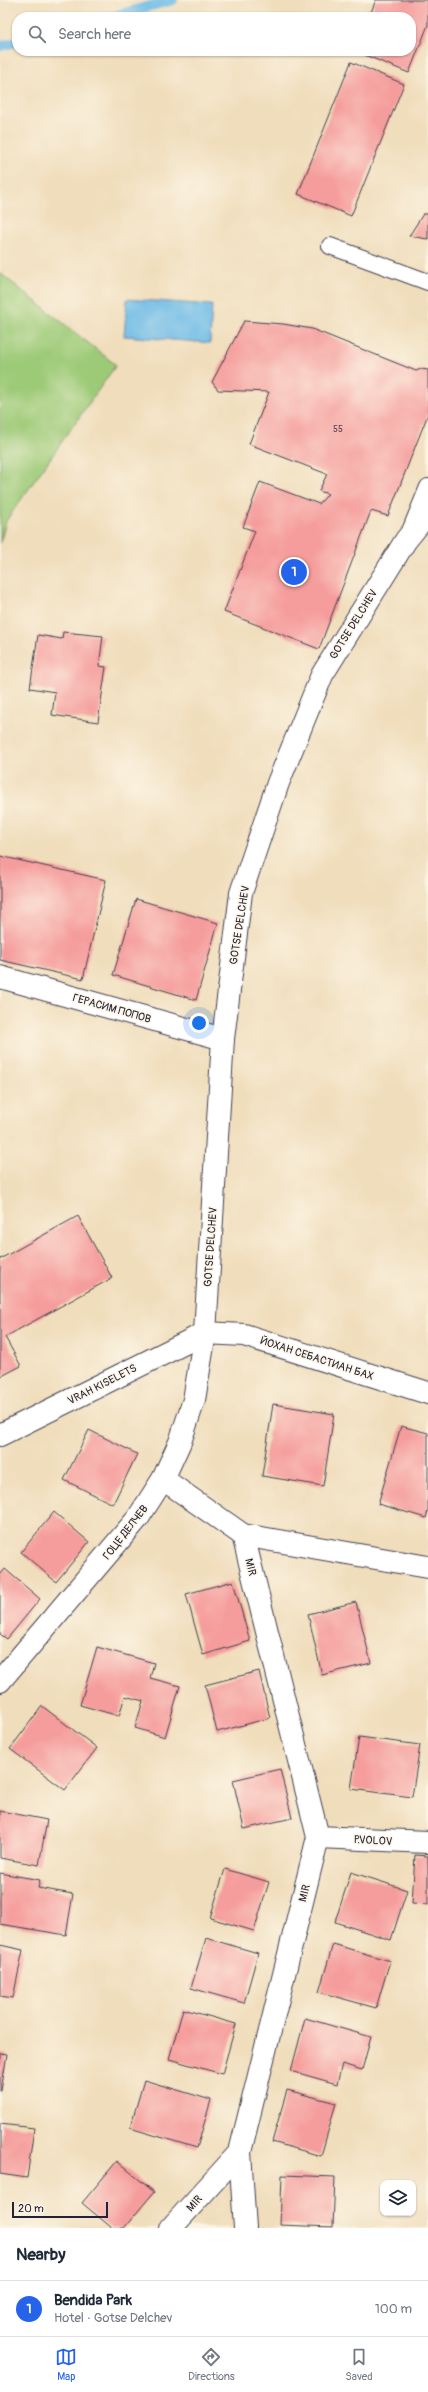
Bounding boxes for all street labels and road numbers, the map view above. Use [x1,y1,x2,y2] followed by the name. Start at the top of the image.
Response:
[327,587,380,662] street label: GOTSE DELCHEV
[227,885,252,966] street label: GOTSE DELCHEV
[71,991,152,1026] street label: ГЕРАСИМ ПОПОВ
[201,1207,220,1287] street label: GOTSE DELCHEV
[259,1334,375,1383] street label: ЙОХАН СЕБАСТИАН БАХ
[66,1361,139,1407] street label: VRAH KISELETS
[100,1502,151,1562] street label: ГОЦЕ ДЕЛЧЕВ
[242,1557,259,1577] street label: MIR
[353,1833,393,1848] street label: P.VOLOV
[296,1883,313,1903] street label: MIR
[184,2193,205,2214] street label: MIR

